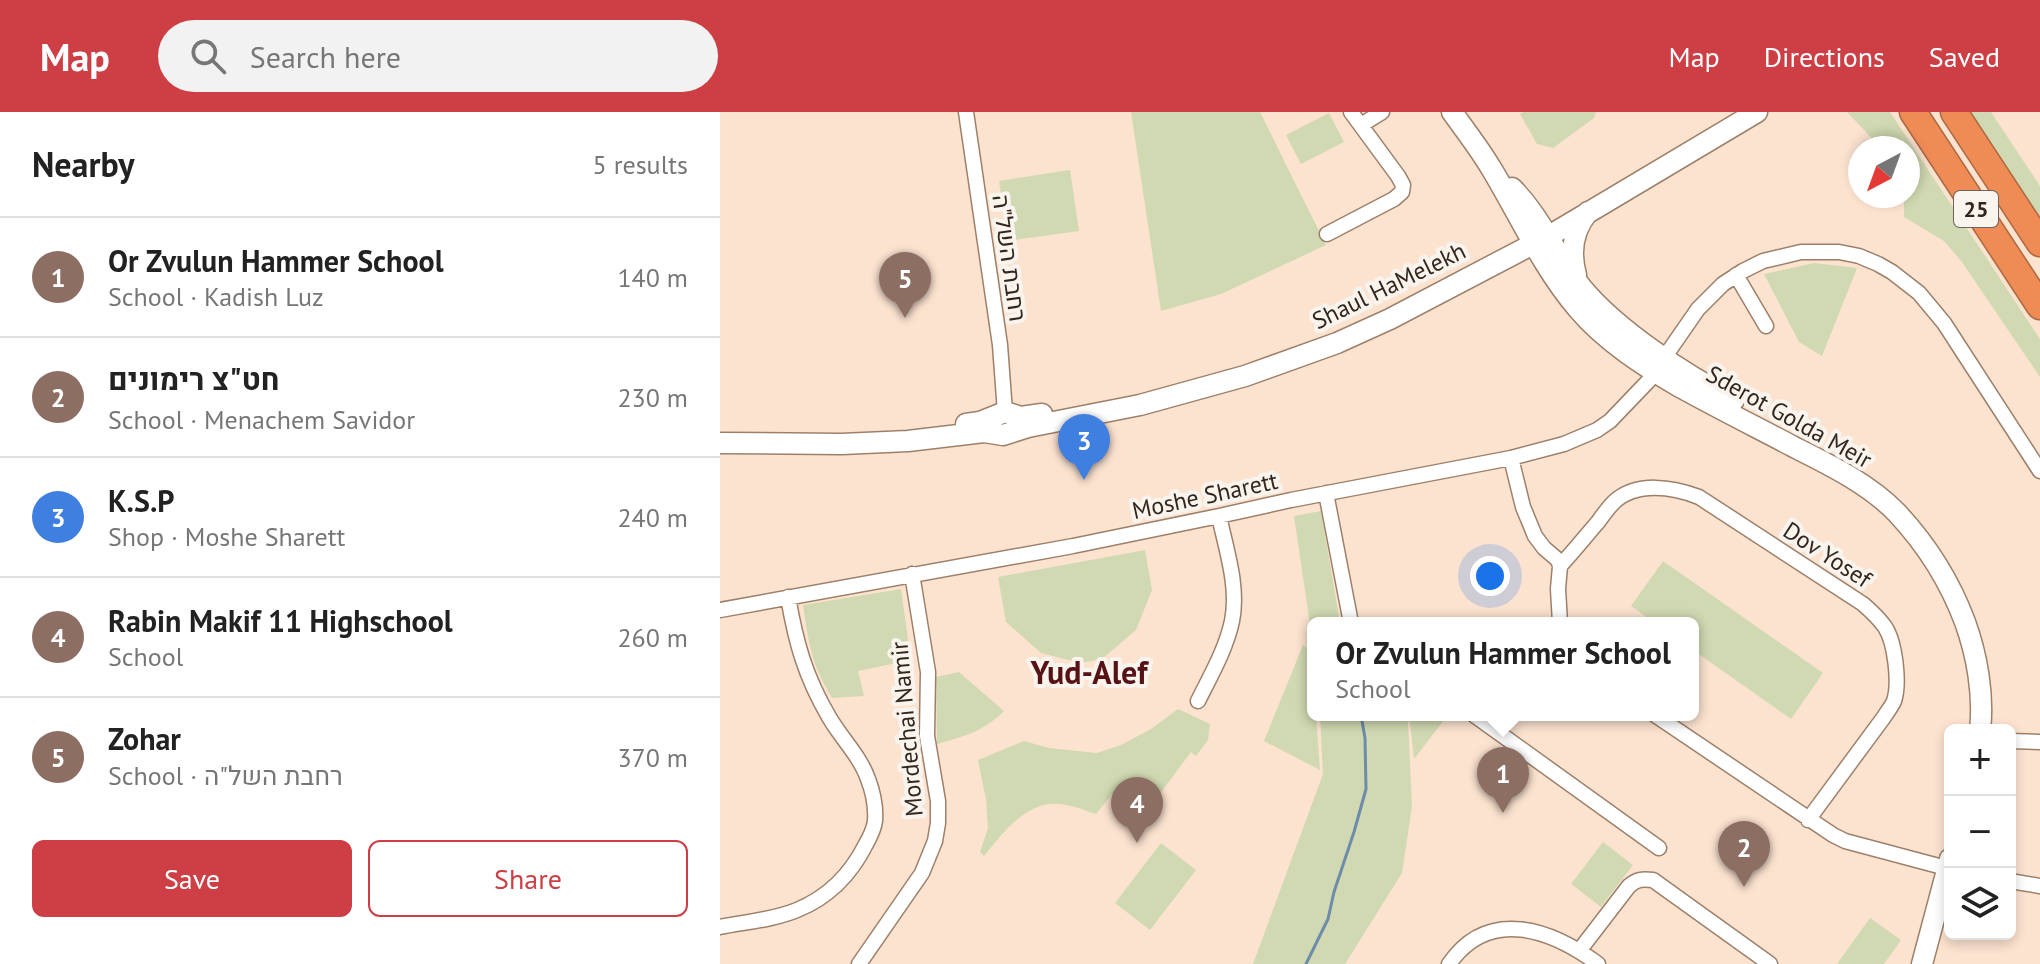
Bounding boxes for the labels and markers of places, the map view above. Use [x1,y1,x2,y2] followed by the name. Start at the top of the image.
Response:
[879,252,931,318] pin: 5
[1058,414,1110,480] pin: 3
[1477,747,1529,813] pin: 1
[1111,777,1163,843] pin: 4
[1718,821,1770,887] pin: 2

